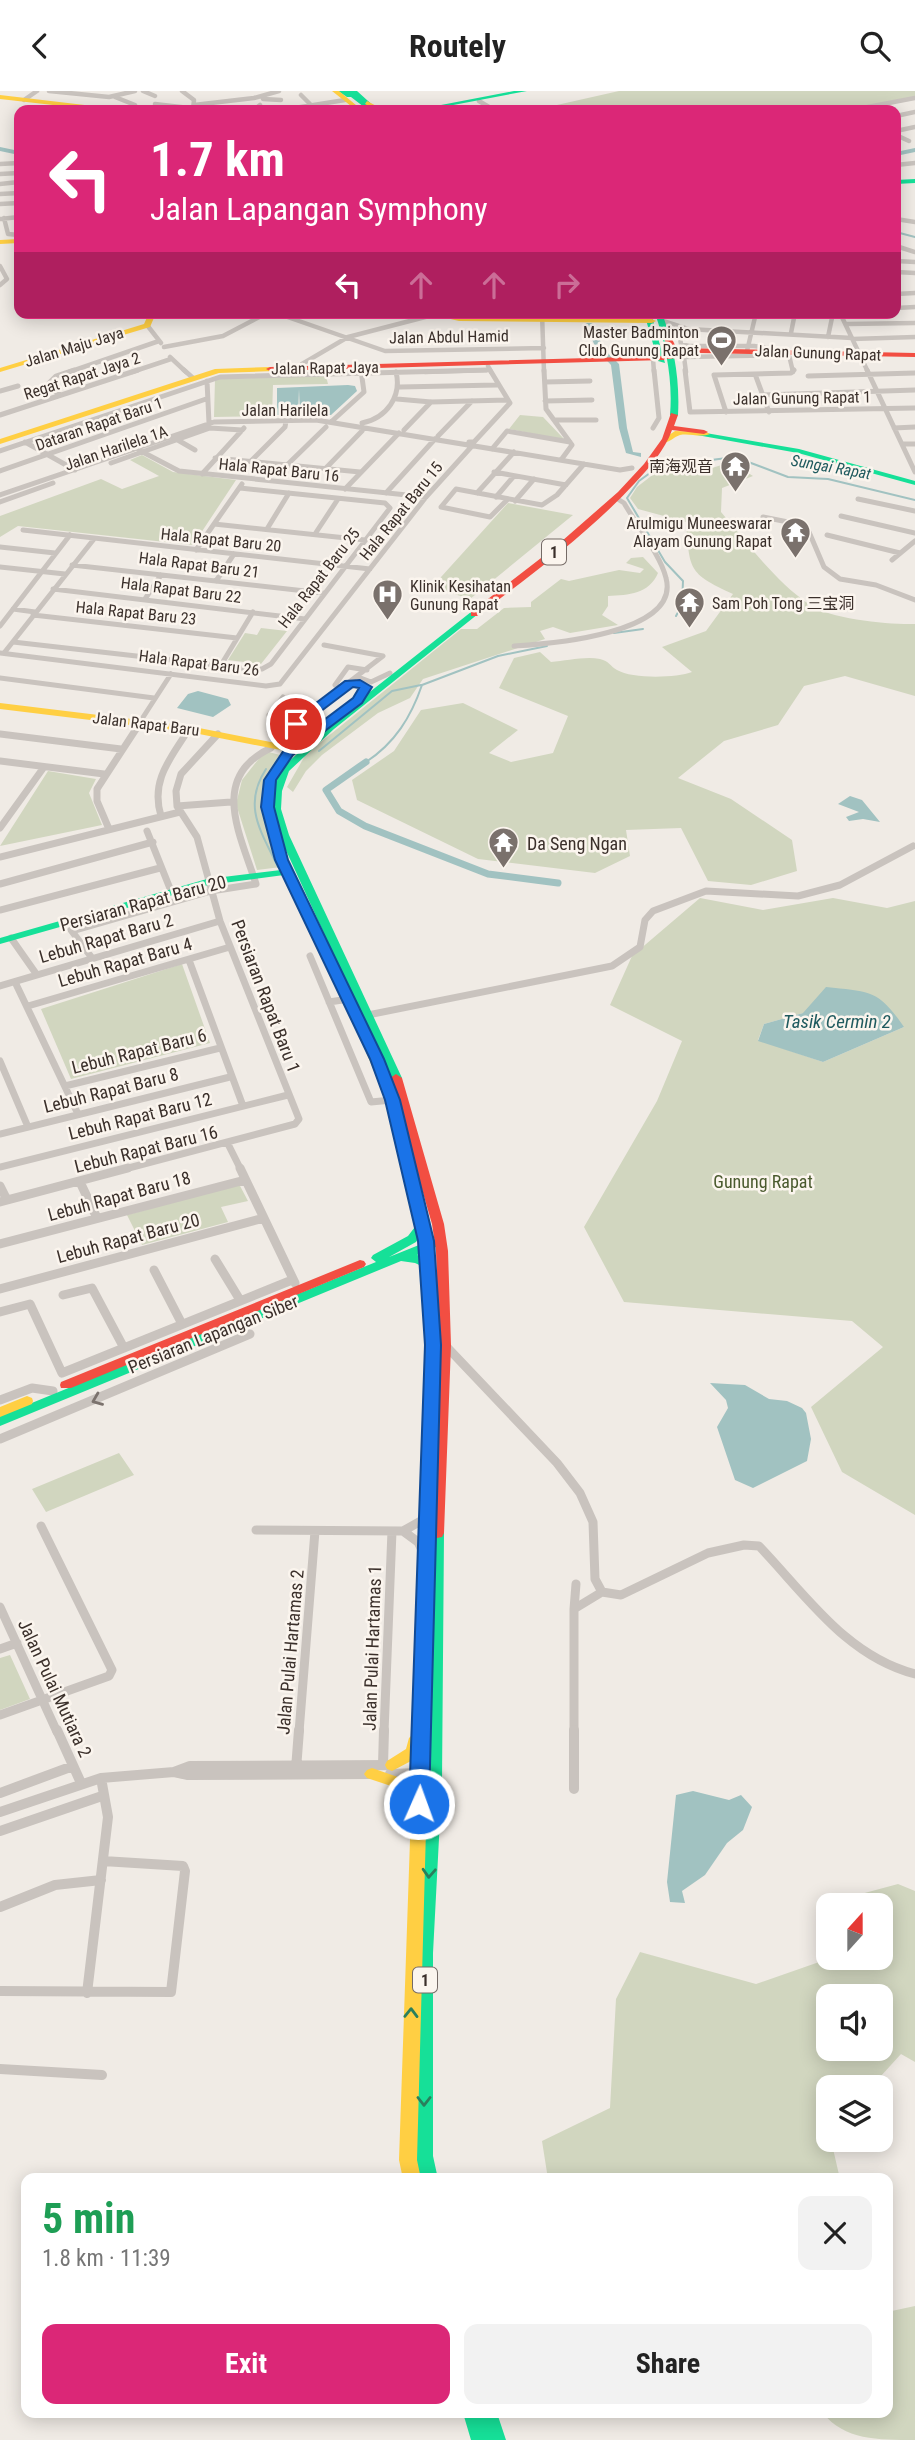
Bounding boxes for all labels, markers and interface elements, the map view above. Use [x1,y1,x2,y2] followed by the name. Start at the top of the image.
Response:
[21,27,59,65] icon: back
[409,27,506,65] text: Routely
[856,27,894,65] icon: search
[150,131,285,188] text: 1.7 km
[35,133,126,224] icon: left
[150,190,488,228] text: Jalan Lapangan Symphony
[329,266,367,304] icon: left
[402,266,440,304] icon: ahead
[475,266,513,304] icon: ahead
[548,266,586,304] icon: right
[22,323,126,371] street label: Jalan Maju Jaya
[579,323,699,360] place label: Master Badminton Club Gunung Rapat
[705,324,739,368] sports icon: Master Badminton Club Gunung Rapat
[389,326,509,348] street label: Jalan Abdul Hamid
[754,341,882,365] street label: Jalan Gunung Rapat
[21,348,143,404] street label: Regat Rapat Jaya 2
[271,358,379,378] street label: Jalan Rapat Jaya
[733,387,871,409] street label: Jalan Gunung Rapat 1
[33,393,165,455] street label: Dataran Rapat Baru 1
[242,401,328,420] street label: Jalan Harilela
[62,422,170,474] street label: Jalan Harilela 1A
[719,449,753,493] temple icon: 南海观音
[790,451,873,483] water label: Sungai Rapat
[218,454,340,486] street label: Hala Rapat Baru 16
[649,457,713,476] place label: 南海观音
[355,458,447,564] street label: Hala Rapat Baru 15
[626,514,772,551] place label: Arulmigu Muneeswarar Alayam Gunung Rapat
[778,515,812,559] temple icon: Arulmigu Muneeswarar Alayam Gunung Rapat
[160,524,282,556] street label: Hala Rapat Baru 20
[274,524,364,632] street label: Hala Rapat Baru 25
[542,539,566,565] road number: 1
[138,548,260,582] street label: Hala Rapat Baru 21
[120,573,242,607] street label: Hala Rapat Baru 22
[410,577,511,614] place label: Klinik Kesihatan Gunung Rapat
[370,578,404,622] hospital icon: Klinik Kesihatan Gunung Rapat
[672,586,706,630] temple icon: Sam Poh Tong 三宝洞
[712,594,854,613] place label: Sam Poh Tong 三宝洞
[75,597,197,629] street label: Hala Rapat Baru 23
[138,646,260,680] street label: Hala Rapat Baru 26
[266,694,326,754] pin
[277,705,315,743] icon: arrive
[92,708,200,740] street label: Jalan Rapat Baru
[487,826,521,870] temple icon: Da Seng Ngan
[527,833,627,854] place label: Da Seng Ngan
[58,871,228,935] street label: Persiaran Rapat Baru 20
[37,909,175,967] street label: Lebuh Rapat Baru 2
[227,917,305,1075] street label: Persiaran Rapat Baru 1
[56,933,194,991] street label: Lebuh Rapat Baru 4
[783,1010,891,1033] water label: Tasik Cermin 2
[69,1024,209,1078] street label: Lebuh Rapat Baru 6
[41,1063,181,1117] street label: Lebuh Rapat Baru 8
[66,1088,214,1144] street label: Lebuh Rapat Baru 12
[72,1121,220,1177] street label: Lebuh Rapat Baru 16
[45,1167,193,1225] street label: Lebuh Rapat Baru 18
[713,1171,813,1192] park label: Gunung Rapat
[54,1209,202,1267] street label: Lebuh Rapat Baru 20
[125,1290,301,1378] street label: Persiaran Lapangan Siber
[92,1392,104,1406] one-way arrow
[359,1565,385,1731] street label: Jalan Pulai Hartamas 1
[272,1568,308,1735] street label: Jalan Pulai Hartamas 2
[14,1616,96,1760] street label: Jalan Pulai Mutiara 2
[382,1767,456,1841] position arrow
[421,1868,436,1879] one-way arrow
[816,1893,892,1971] north arrow
[816,1893,893,2152] map controls
[413,1967,437,1992] road number: 1
[816,1984,893,2061] button: sound
[403,2007,419,2018] one-way arrow
[816,2075,893,2152] button: layers
[416,2096,432,2107] one-way arrow
[42,2194,135,2243] text: 5 min
[798,2196,872,2270] button: close
[42,2245,171,2272] text: 1.8 km · 11:39
[42,2324,450,2404] button: Exit
[464,2324,872,2404] button: Share

